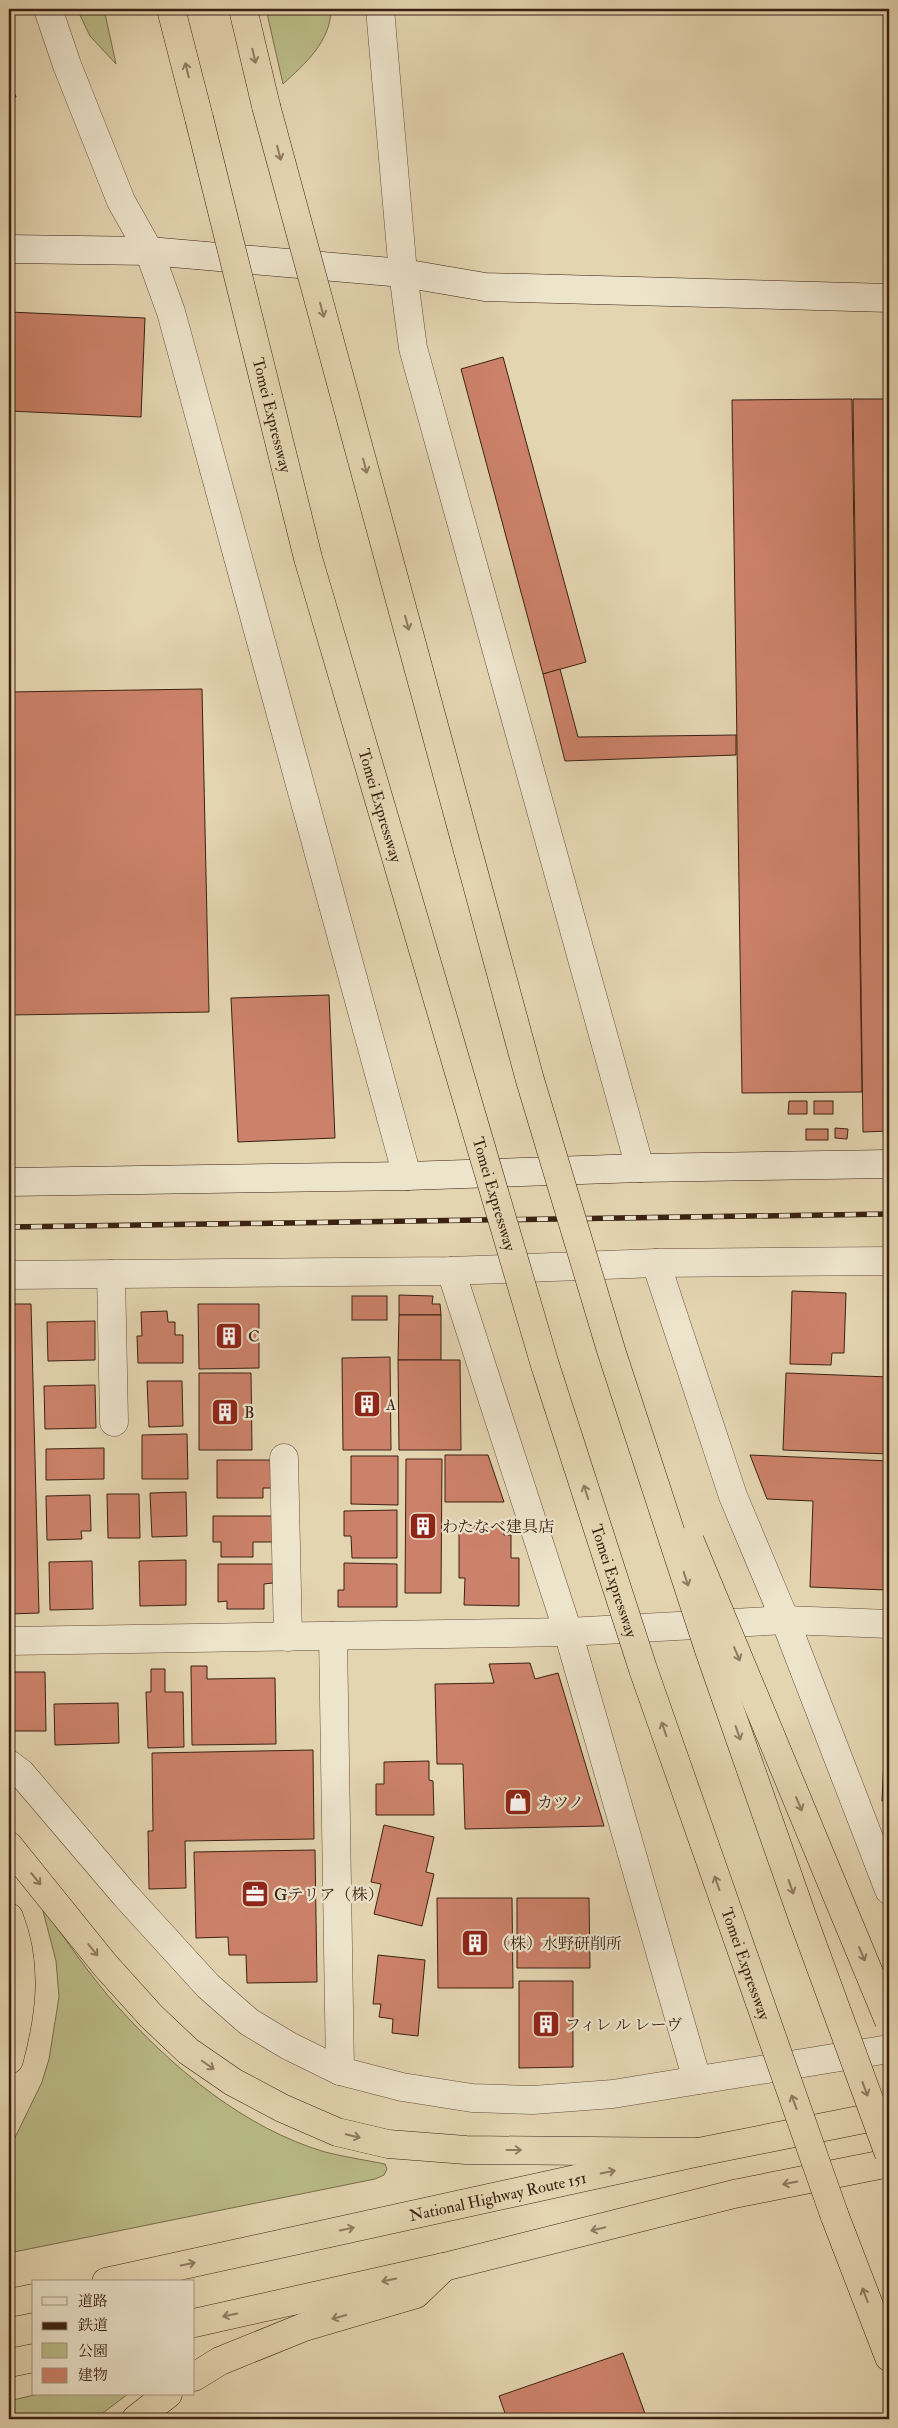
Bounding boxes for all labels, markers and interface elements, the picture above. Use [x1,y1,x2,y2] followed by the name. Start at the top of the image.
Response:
[250,48,259,64] one-way arrow
[182,63,191,79] one-way arrow
[275,144,284,160] one-way arrow
[318,301,327,317] one-way arrow
[248,356,296,476] street label: Tomei Expressway
[361,458,370,474] one-way arrow
[403,615,413,631] one-way arrow
[353,746,406,866] street label: Tomei Expressway
[468,1135,520,1254] street label: Tomei Expressway
[214,1321,244,1351] building icon: C
[248,1327,260,1347] place label: C
[352,1389,382,1419] building icon: A
[385,1395,396,1415] place label: A
[210,1397,240,1427] building icon: B
[244,1403,254,1423] place label: B
[581,1484,591,1500] one-way arrow
[408,1511,438,1541] building icon: わたなべ建具店
[442,1517,554,1537] place label: わたなべ建具店
[586,1522,641,1641] street label: Tomei Expressway
[681,1571,691,1587] one-way arrow
[733,1646,742,1661] one-way arrow
[659,1722,668,1738] one-way arrow
[734,1725,743,1741] one-way arrow
[503,1787,533,1817] shop icon: カツノ
[537,1793,584,1813] place label: カツノ
[795,1796,805,1811] one-way arrow
[30,1872,41,1885] one-way arrow
[712,1876,721,1891] one-way arrow
[787,1878,797,1894] one-way arrow
[240,1879,270,1909] office icon: Gテリア（株）
[274,1885,383,1905] place label: Gテリア（株）
[716,1905,775,2024] street label: Tomei Expressway
[460,1928,490,1958] building icon: （株）水野研削所
[494,1934,622,1954] place label: （株）水野研削所
[88,1943,99,1956] one-way arrow
[857,1946,867,1961] one-way arrow
[531,2009,561,2039] building icon: フィレ ル レーヴ
[565,2015,682,2035] place label: フィレ ル レーヴ
[200,2060,214,2070] one-way arrow
[861,2080,870,2096] one-way arrow
[789,2095,798,2111] one-way arrow
[344,2132,360,2141] one-way arrow
[506,2145,522,2155] one-way arrow
[599,2167,615,2176] one-way arrow
[407,2168,588,2226] street label: National Highway Route 151
[782,2179,798,2188] one-way arrow
[338,2224,354,2233] one-way arrow
[590,2224,606,2234] one-way arrow
[179,2259,195,2268] one-way arrow
[382,2275,398,2285] one-way arrow
[32,2280,195,2396] legend
[860,2288,869,2303] one-way arrow
[78,2292,108,2311] text: 道路
[223,2310,239,2320] one-way arrow
[332,2312,348,2322] one-way arrow
[78,2316,108,2335] text: 鉄道
[78,2342,108,2361] text: 公園
[78,2366,108,2385] text: 建物

